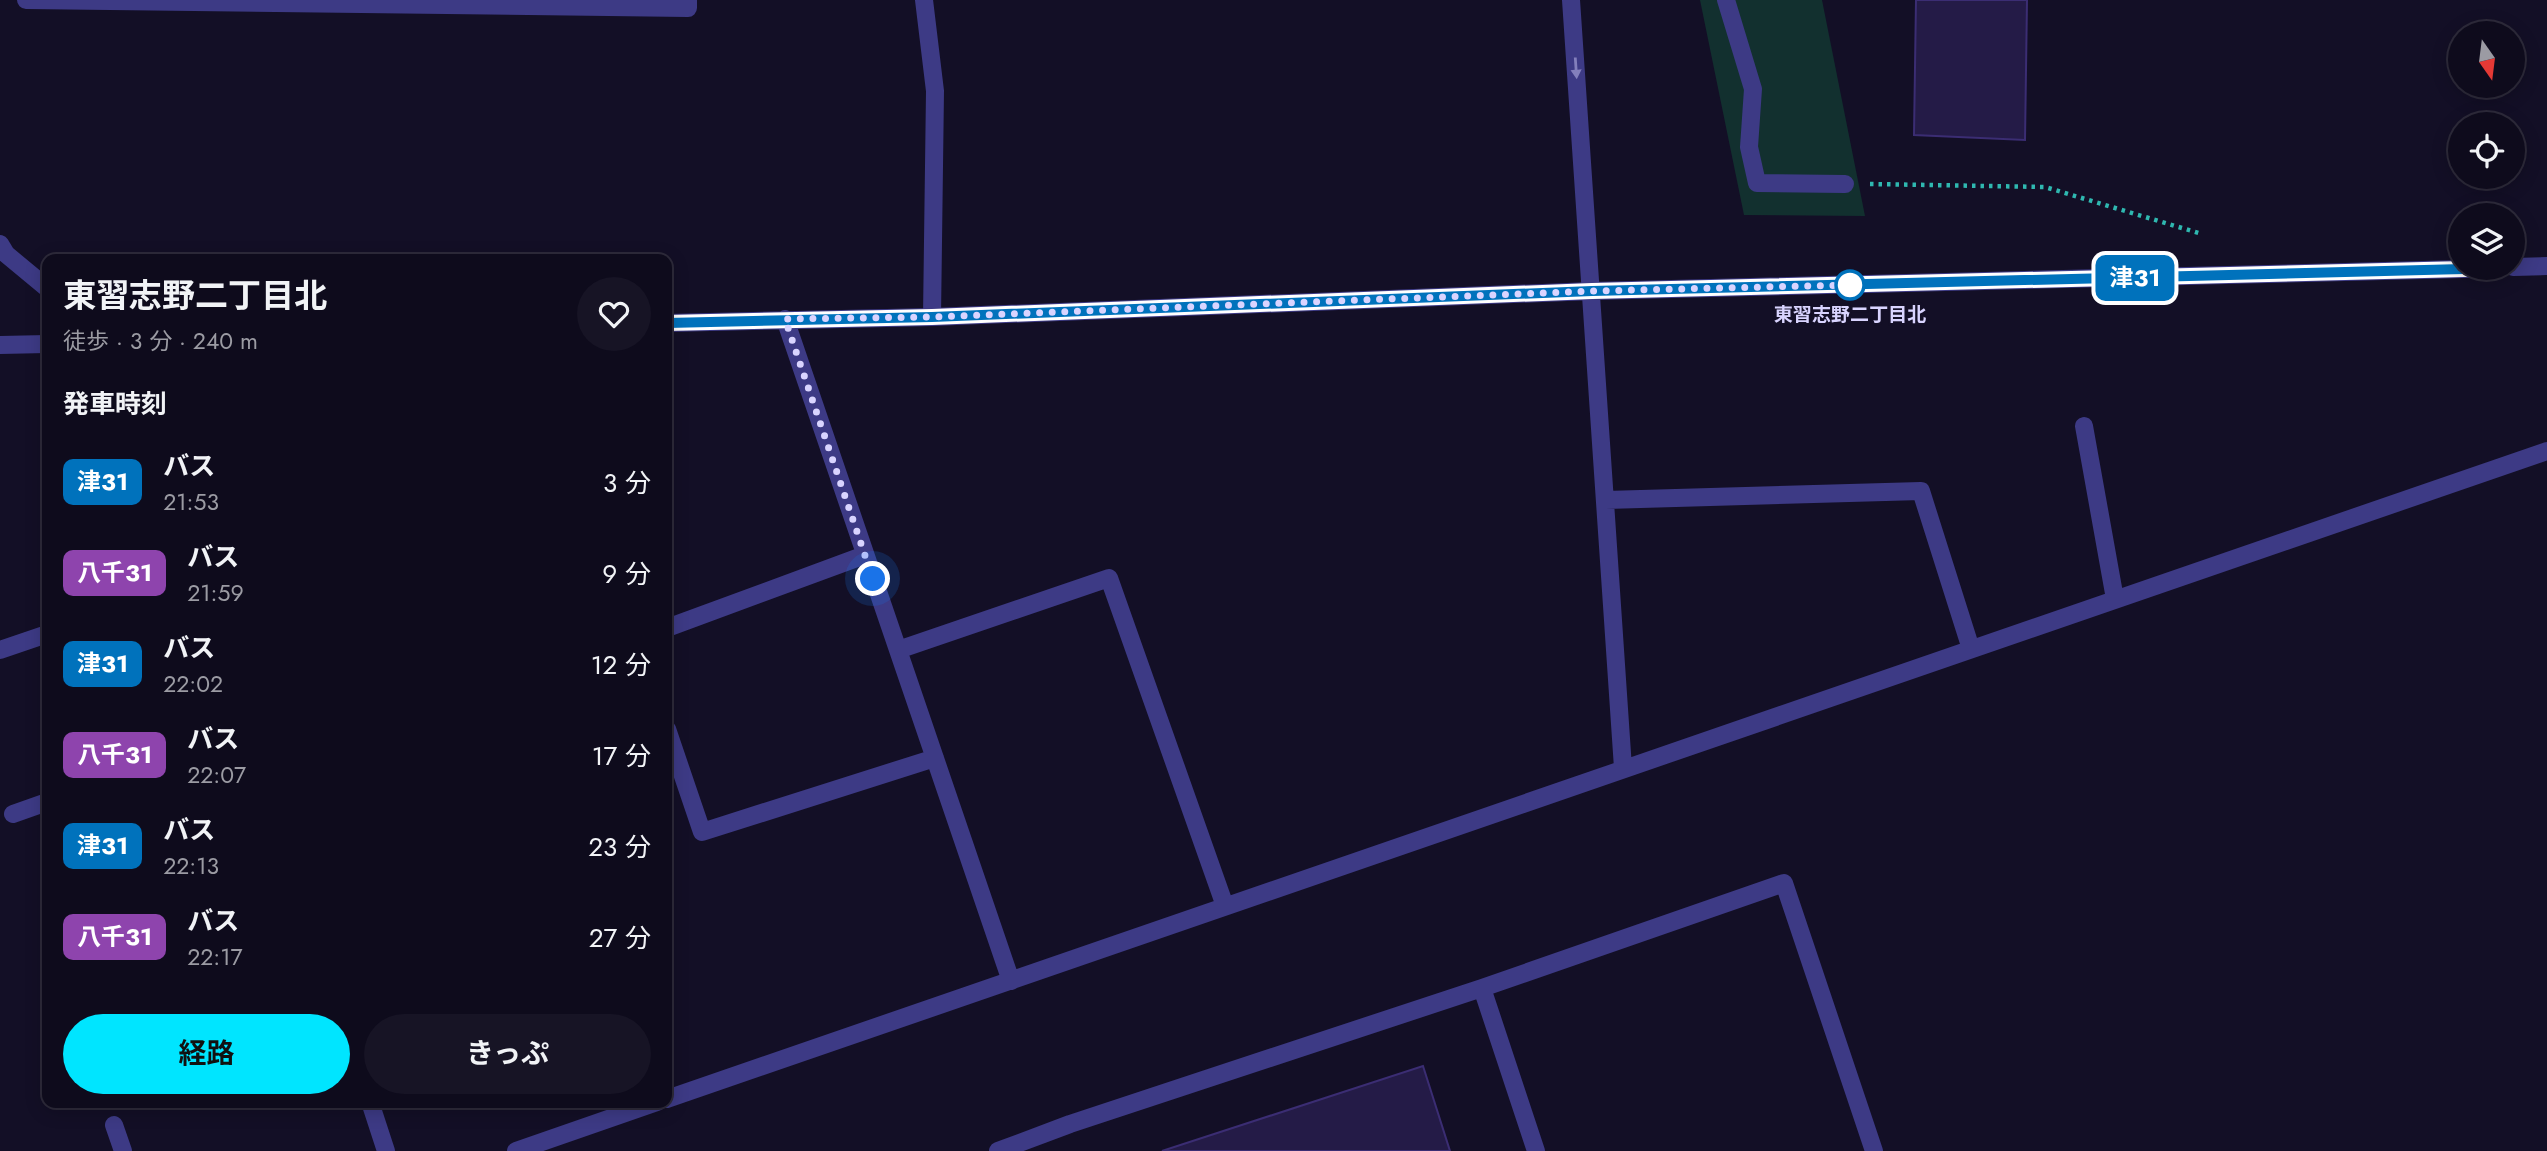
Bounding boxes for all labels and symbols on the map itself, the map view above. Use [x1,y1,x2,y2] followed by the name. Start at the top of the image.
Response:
[2448,21,2525,98] north arrow
[1571,57,1582,79] one-way arrow
[2095,255,2175,301] line badge: 津31
[1835,270,1865,300] marker: 東習志野二丁目北
[1774,301,1926,328] place label: 東習志野二丁目北
[855,561,890,596] your location

